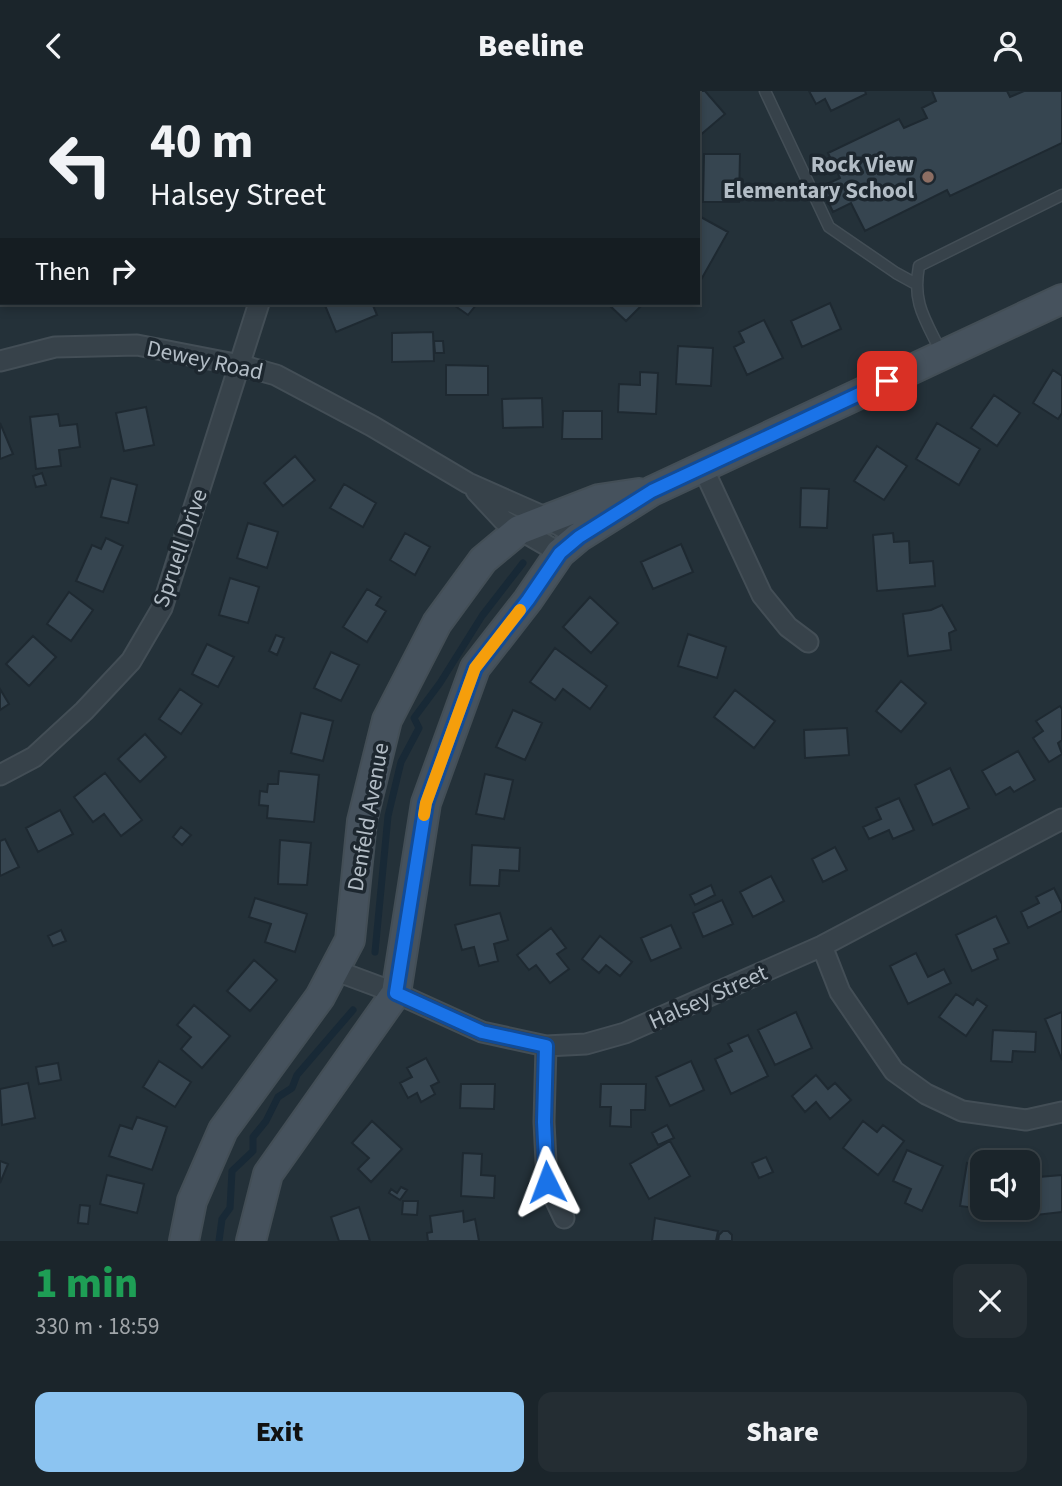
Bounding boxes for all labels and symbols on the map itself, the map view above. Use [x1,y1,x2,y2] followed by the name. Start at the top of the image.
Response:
[723,148,914,207] place label: Rock View Elementary School
[920,169,936,185] marker: Rock View Elementary School
[144,332,266,388] street label: Dewey Road
[857,351,917,411] pin
[144,484,216,612] street label: Spruell Drive
[339,740,397,894] street label: Denfeld Avenue
[643,956,773,1038] street label: Halsey Street
[510,1145,584,1219] position arrow

